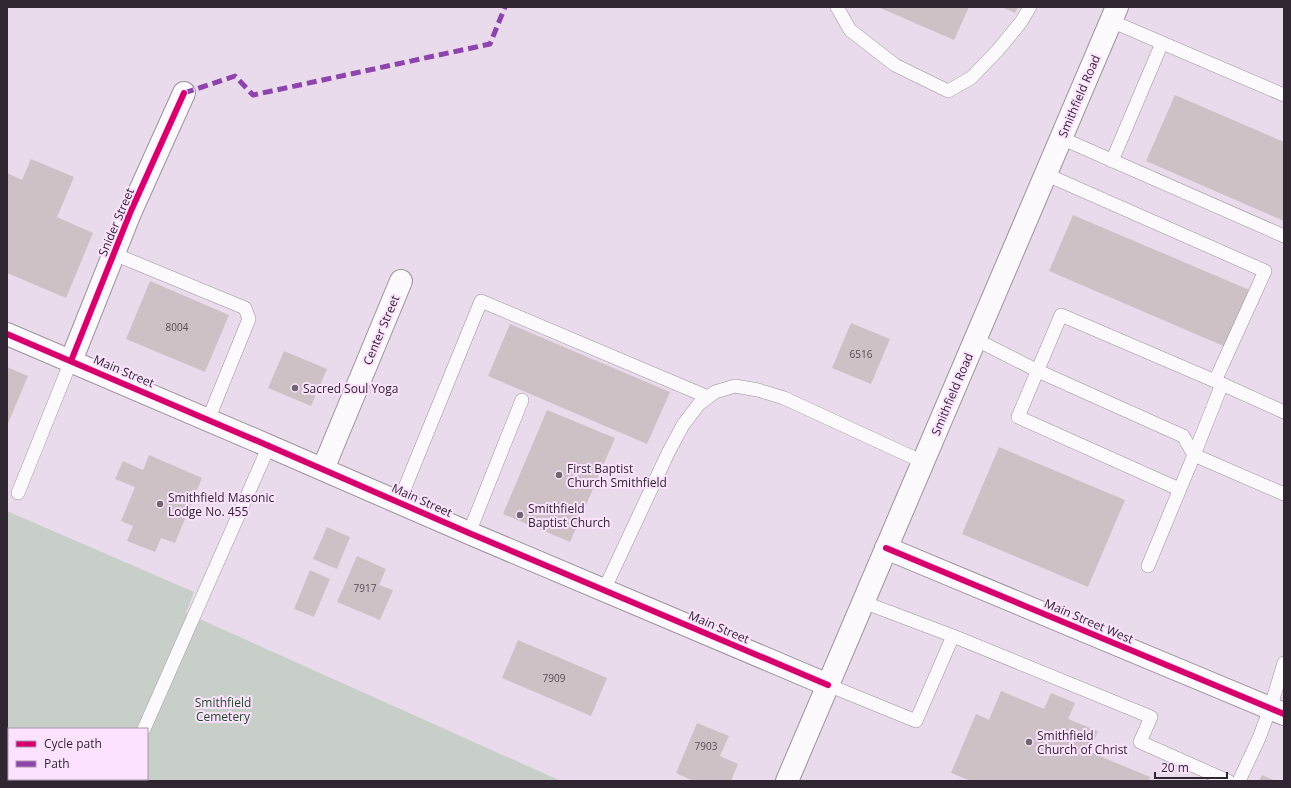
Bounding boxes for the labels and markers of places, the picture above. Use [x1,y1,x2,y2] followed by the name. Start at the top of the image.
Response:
[303,380,399,397] place label: Sacred Soul Yoga
[290,383,300,393] marker: Sacred Soul Yoga
[567,460,667,491] place label: First Baptist Church Smithfield
[554,470,564,480] marker: First Baptist Church Smithfield
[168,489,274,520] place label: Smithfield Masonic Lodge No. 455
[155,499,165,509] marker: Smithfield Masonic Lodge No. 455
[528,500,610,531] place label: Smithfield Baptist Church
[515,510,525,520] marker: Smithfield Baptist Church
[1037,727,1128,758] place label: Smithfield Church of Christ
[1024,737,1034,747] marker: Smithfield Church of Christ

